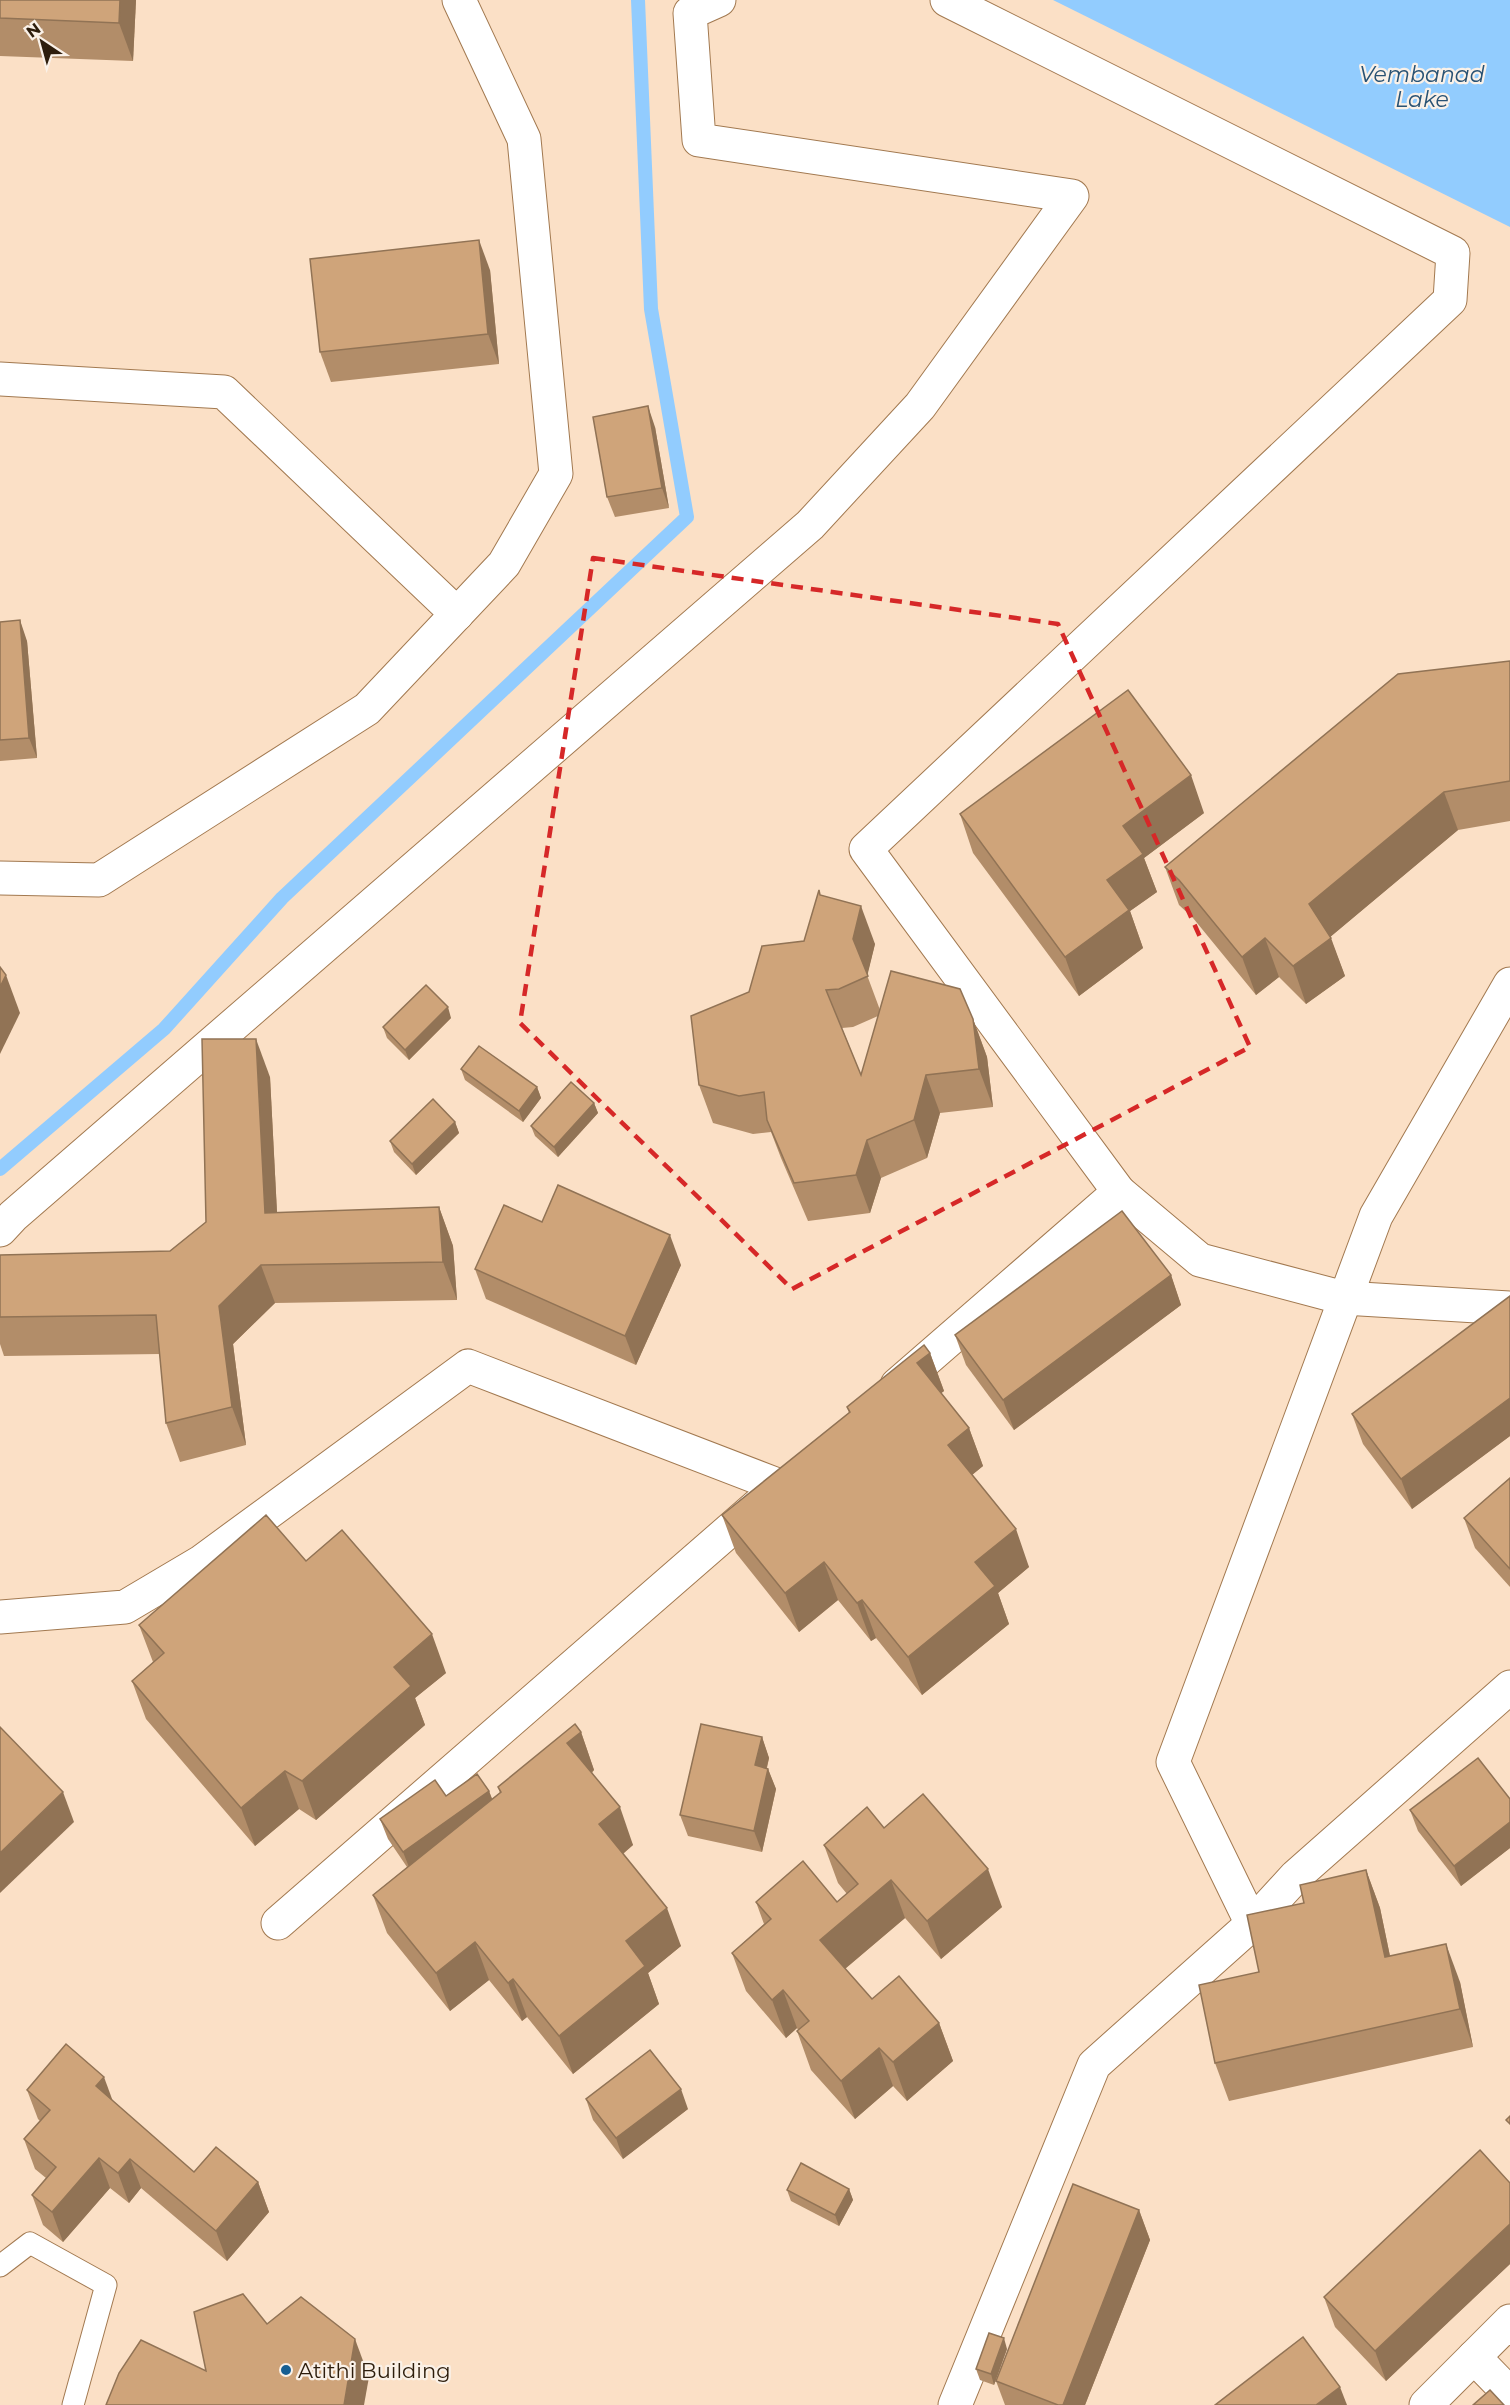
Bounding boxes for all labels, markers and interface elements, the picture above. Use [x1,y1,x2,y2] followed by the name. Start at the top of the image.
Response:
[12,12,72,72] north arrow
[23,19,44,42] text: N
[1359,61,1485,113] water label: Vembanad Lake
[298,2358,451,2383] place label: Atithi Building
[279,2363,293,2377] marker: Atithi Building

